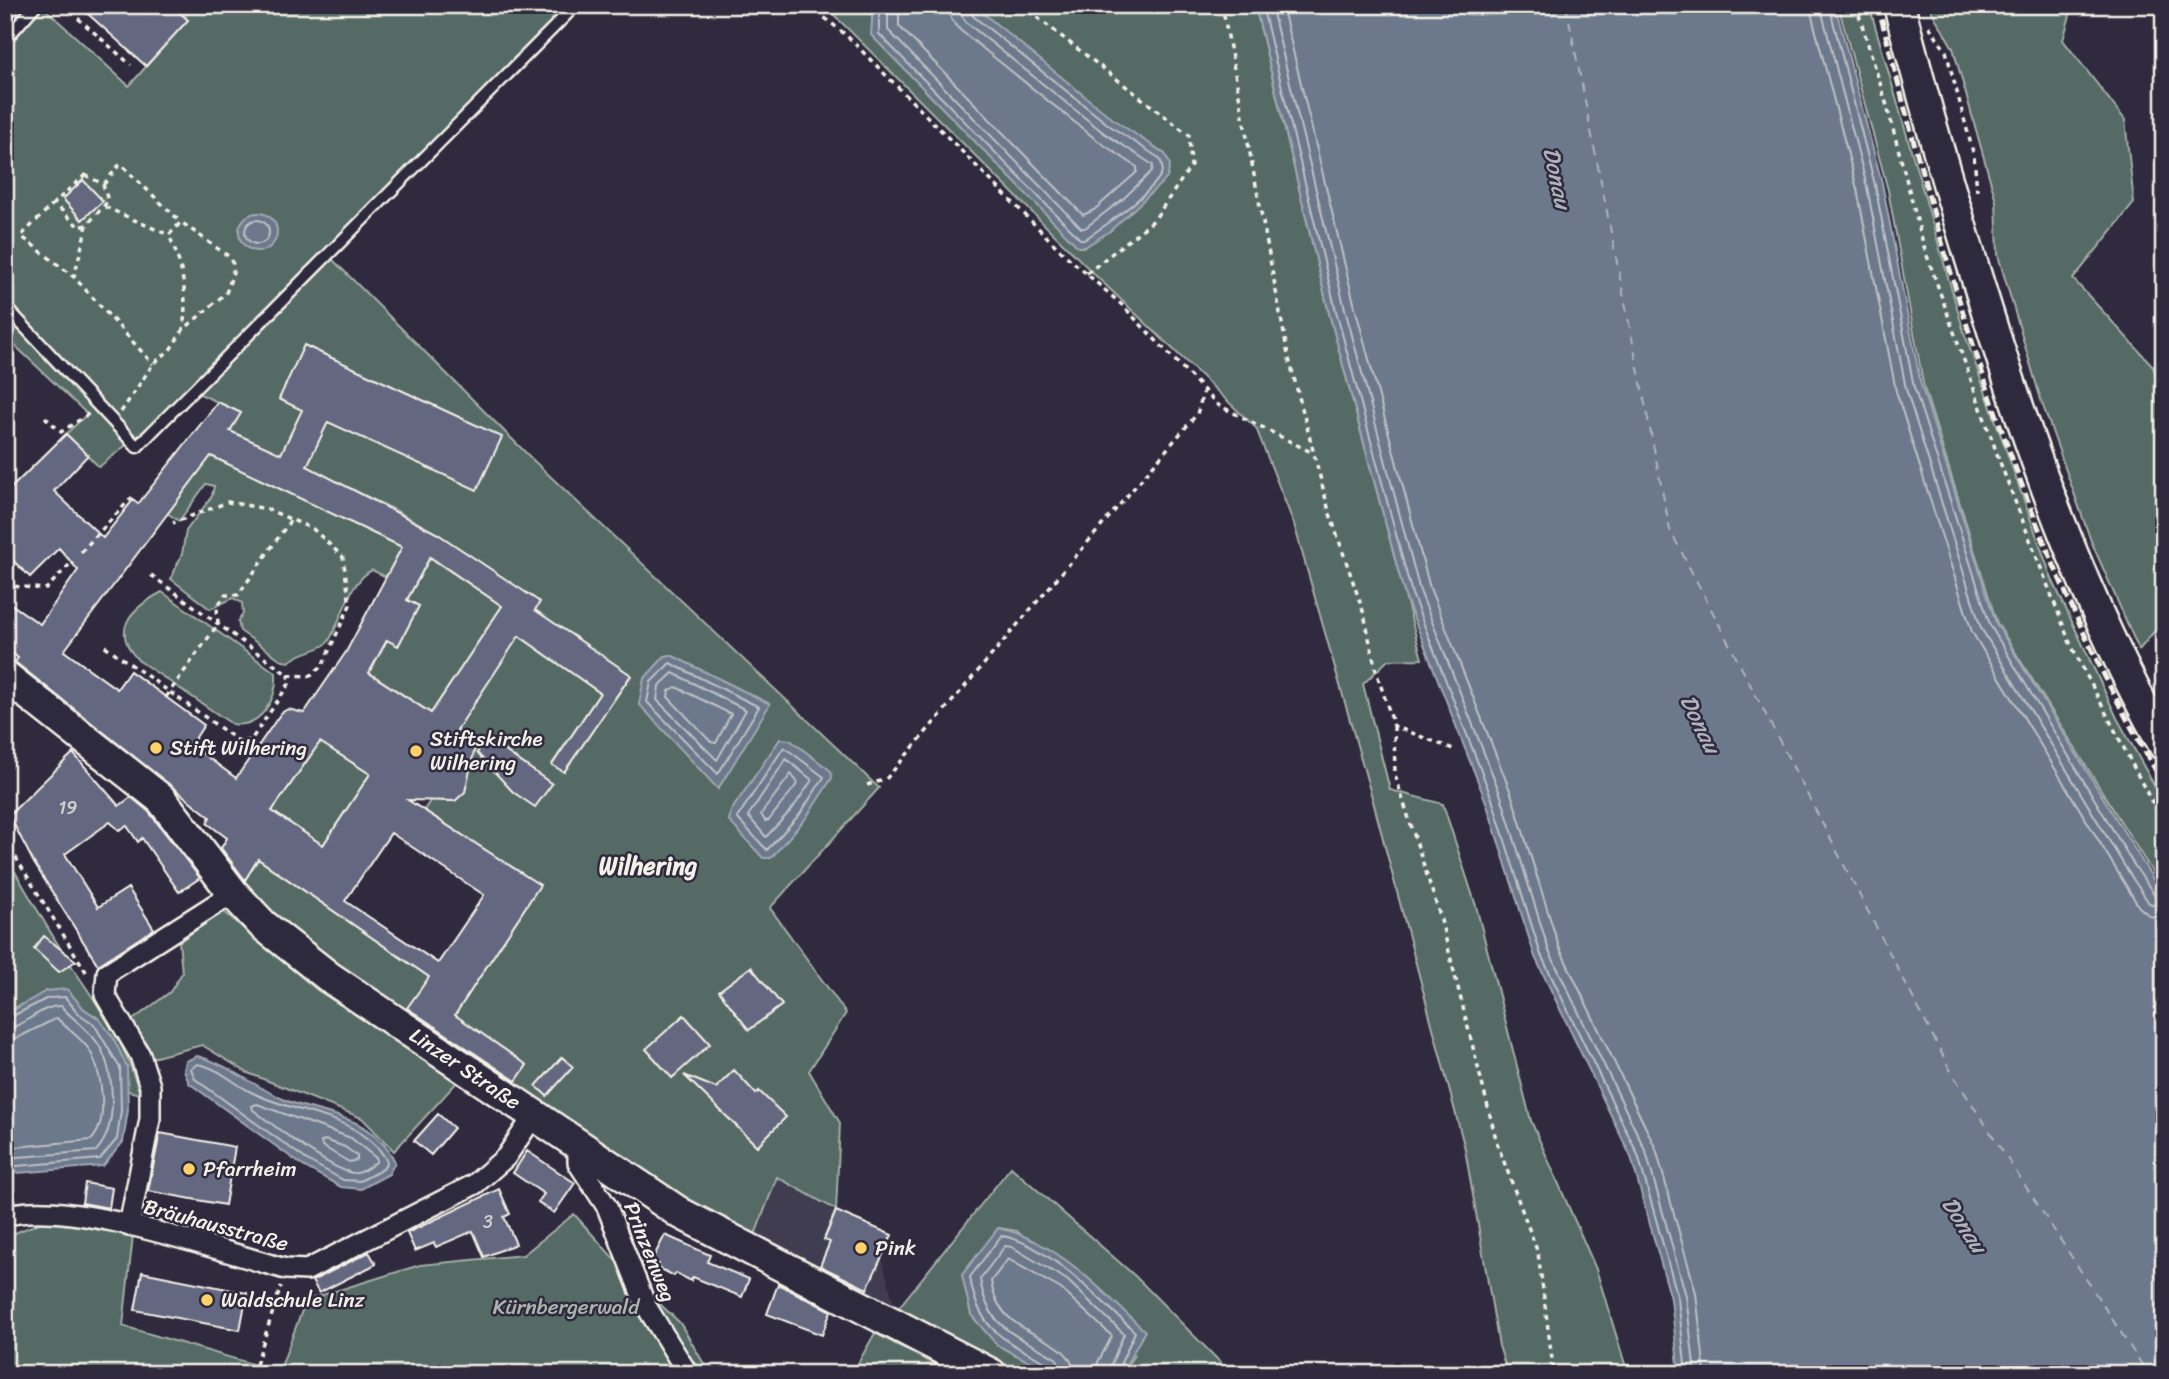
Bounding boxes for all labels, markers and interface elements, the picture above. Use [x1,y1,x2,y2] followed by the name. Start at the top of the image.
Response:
[1531,144,1584,215] water label: Donau
[1668,687,1733,763] water label: Donau
[430,720,543,782] place label: Stiftskirche Wilhering
[170,729,307,767] place label: Stift Wilhering
[148,740,164,756] marker: Stift Wilhering
[408,743,424,759] marker: Stiftskirche Wilhering
[59,792,77,824] house number: 19
[599,845,697,887] district label: Wilhering
[401,1017,529,1120] street label: Linzer Straße
[203,1150,297,1188] place label: Pfarrheim
[181,1161,197,1177] marker: Pfarrheim
[139,1187,293,1263] street label: Bräuhausstraße
[1930,1188,1999,1264] water label: Donau
[613,1196,687,1308] street label: Prinzenweg
[483,1206,493,1238] house number: 3
[875,1229,916,1267] place label: Pink
[853,1240,869,1256] marker: Pink
[221,1281,366,1319] place label: Waldschule Linz
[493,1288,641,1326] park label: Kürnbergerwald
[199,1292,215,1308] marker: Waldschule Linz

